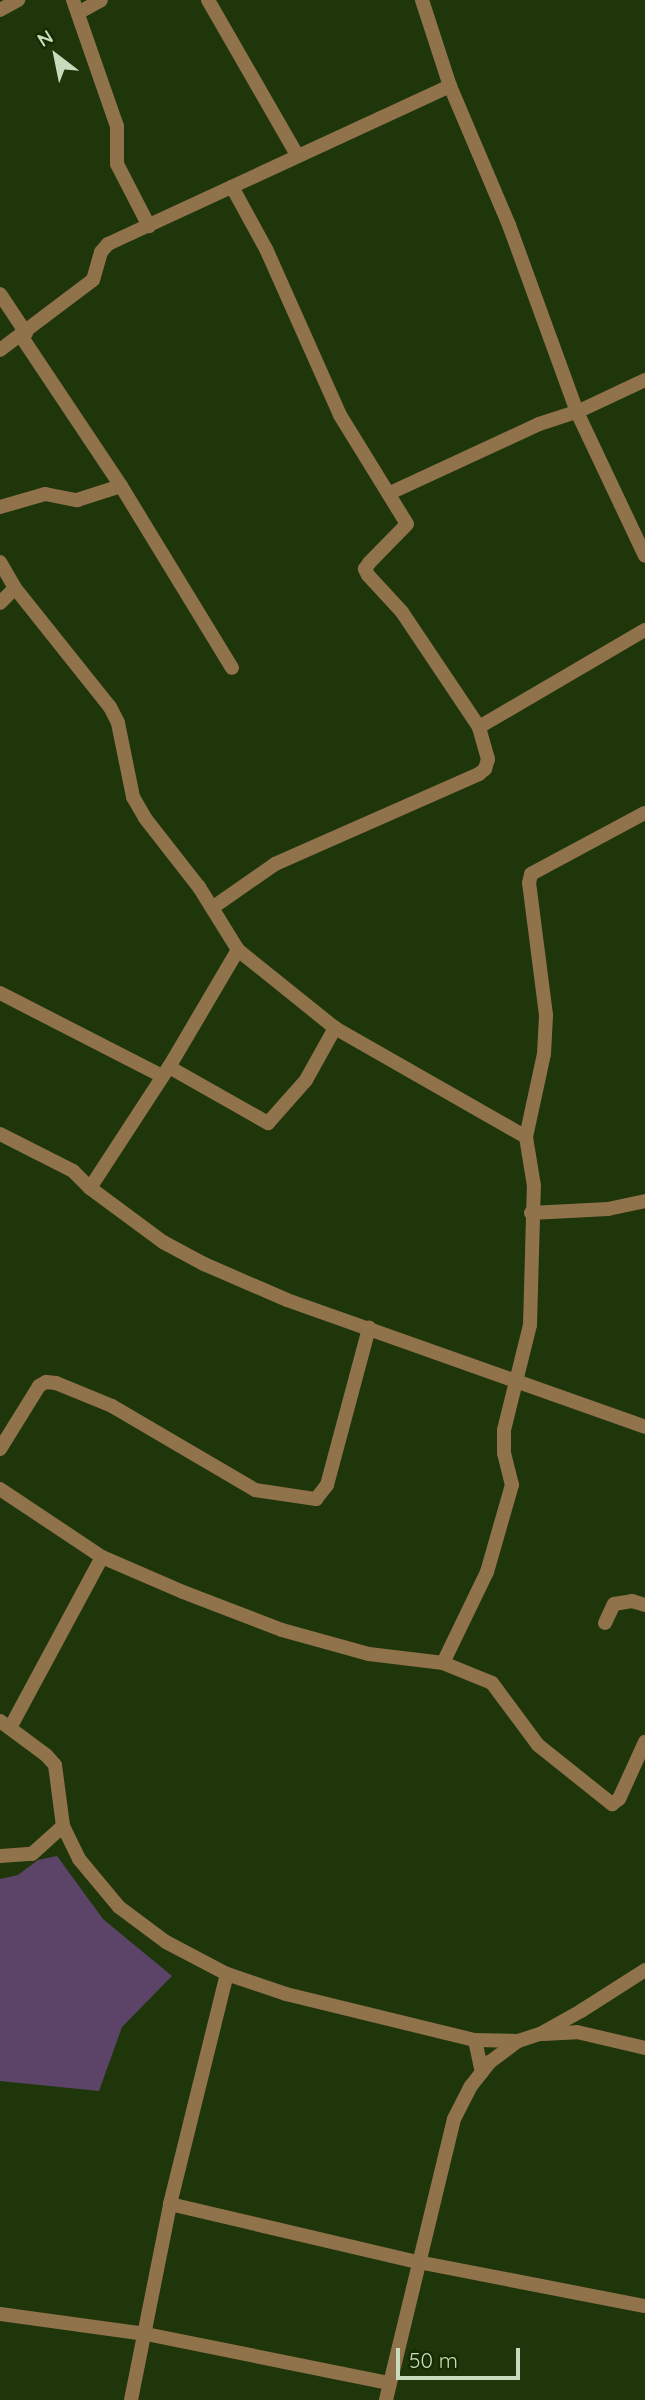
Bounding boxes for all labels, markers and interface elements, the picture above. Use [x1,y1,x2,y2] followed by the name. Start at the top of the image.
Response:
[21,21,91,91] north arrow
[33,24,57,52] text: N
[400,2334,524,2378] scale bar
[409,2347,458,2373] text: 50 m

